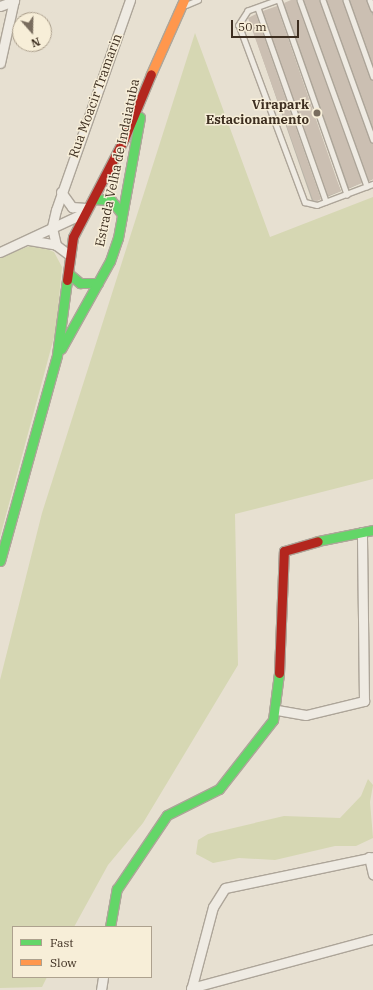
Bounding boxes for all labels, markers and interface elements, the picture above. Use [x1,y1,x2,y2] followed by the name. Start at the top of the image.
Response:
[12,12,52,52] north arrow
[233,12,301,38] scale bar
[238,19,267,34] text: 50 m
[66,32,126,160] street label: Rua Moacir Tramarin
[29,34,42,50] text: N
[93,78,143,248] street label: Estrada Velha de Indaiatuba
[206,98,309,129] place label: Virapark Estacionamento
[312,108,322,118] marker: Virapark Estacionamento
[12,926,152,978] legend
[50,935,74,950] text: Fast
[50,955,77,970] text: Slow

